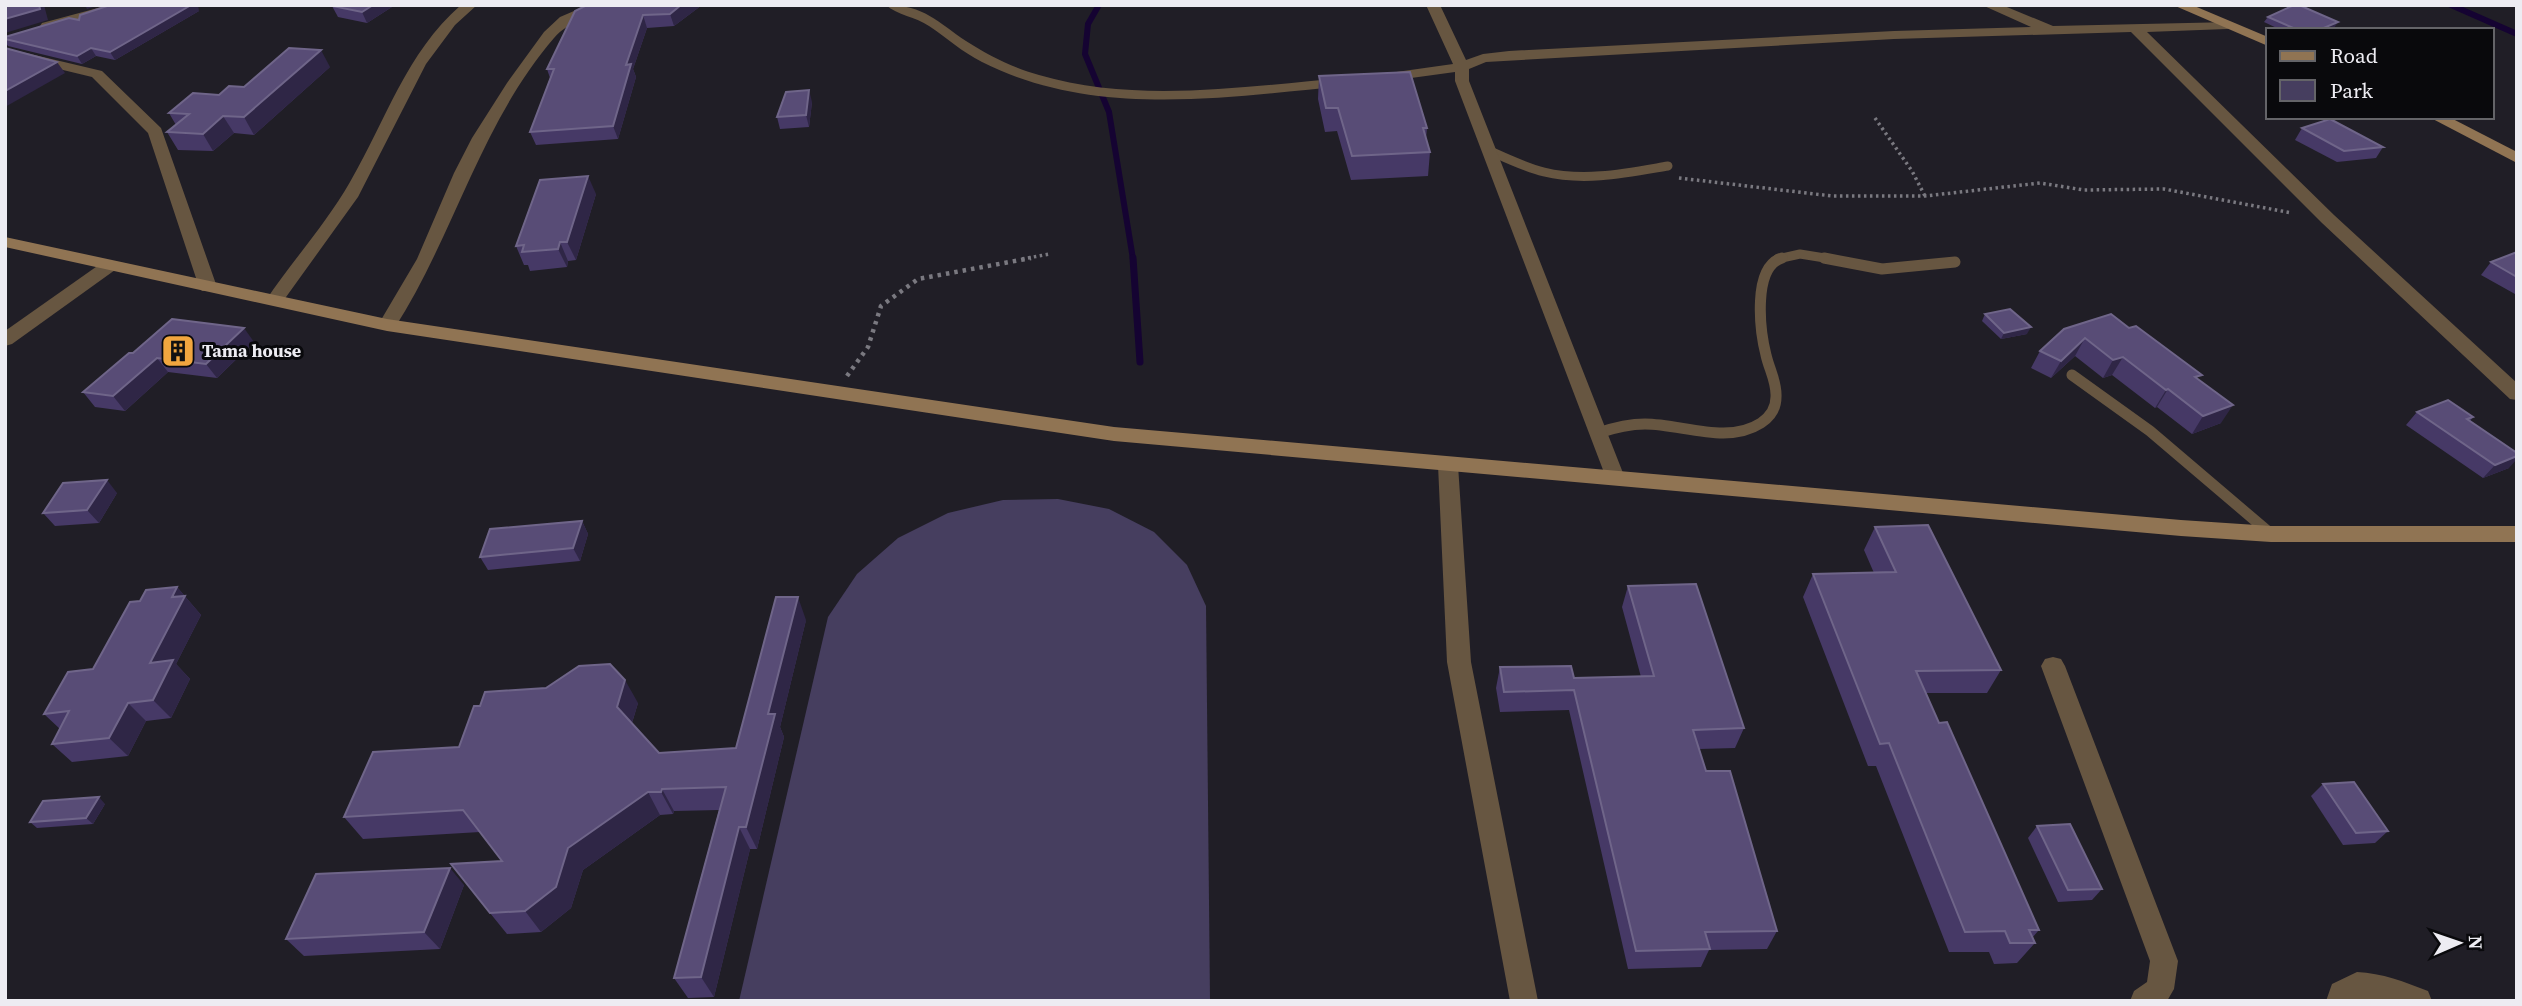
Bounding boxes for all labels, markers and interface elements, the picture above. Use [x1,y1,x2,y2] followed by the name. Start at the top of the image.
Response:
[2266,28,2494,119] legend
[2330,41,2378,70] text: Road
[2330,76,2374,105] text: Park
[159,332,197,370] building icon: Tama house
[202,338,301,363] place label: Tama house
[2424,908,2494,978] north arrow
[2463,935,2489,950] text: N

